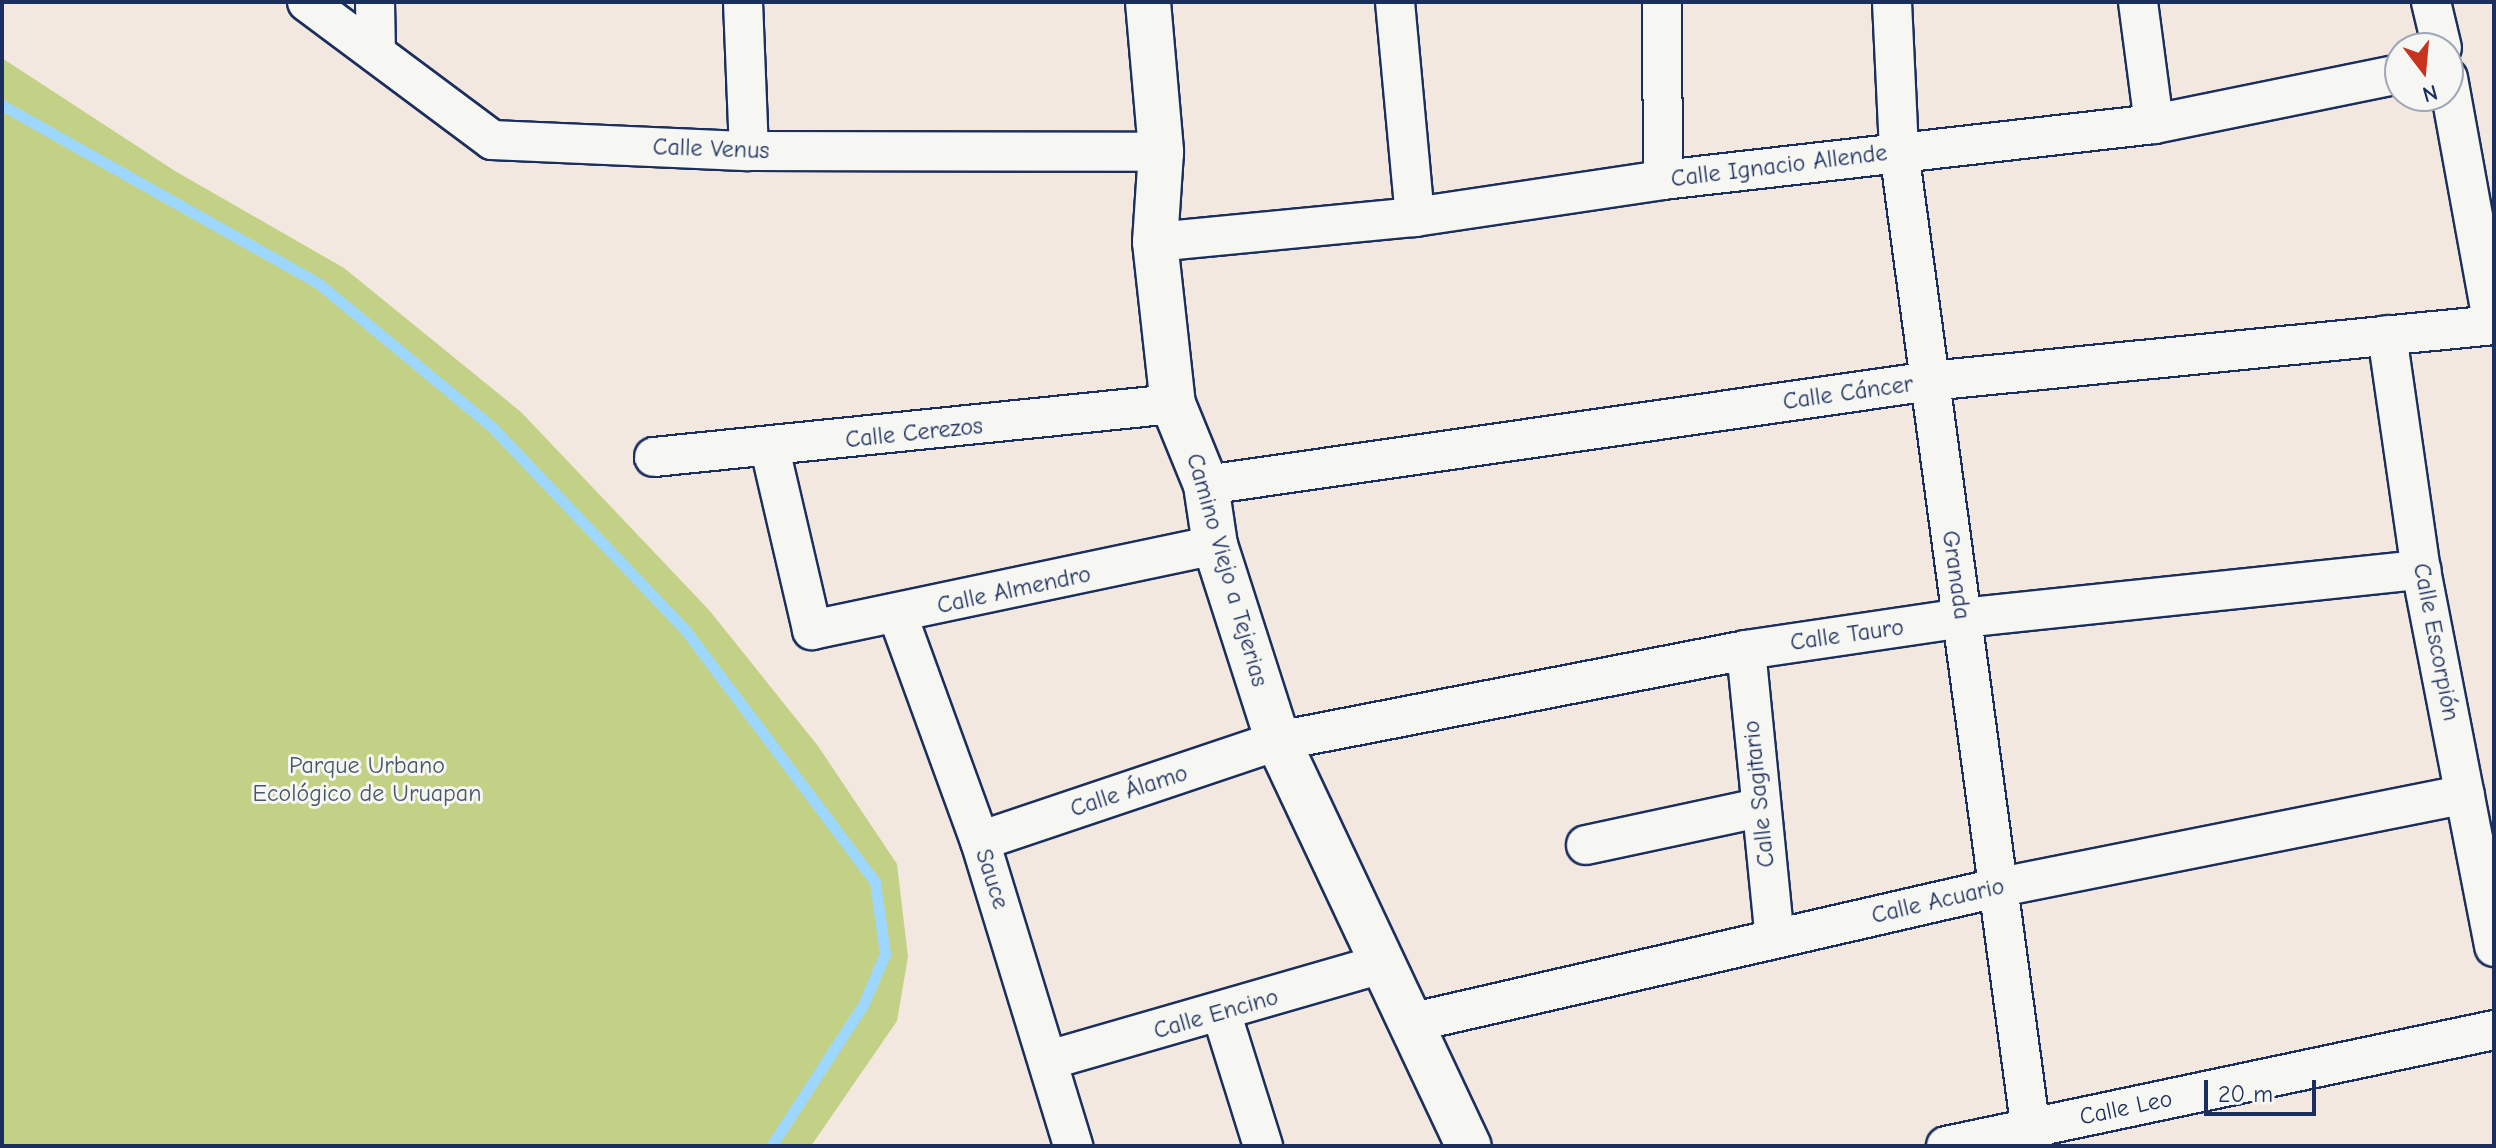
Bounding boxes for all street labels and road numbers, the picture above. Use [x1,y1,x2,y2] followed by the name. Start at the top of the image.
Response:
[652,133,770,165] street label: Calle Venus
[1669,138,1889,194] street label: Calle Ignacio Allende
[1781,370,1915,416] street label: Calle Cáncer
[844,411,984,455] street label: Calle Cerezos
[1180,450,1274,690] street label: Camino Viejo a Tejerias
[1936,529,1976,621] street label: Granada
[934,560,1094,620] street label: Calle Almendro
[2407,561,2465,723] street label: Calle Escorpión
[1788,613,1906,657] street label: Calle Tauro
[1737,719,1781,869] street label: Calle Sagitario
[1067,758,1191,824] street label: Calle Álamo
[969,845,1015,913] street label: Sauce
[1869,872,2007,930] street label: Calle Acuario
[1150,982,1282,1046] street label: Calle Encino
[2077,1084,2175,1132] street label: Calle Leo

